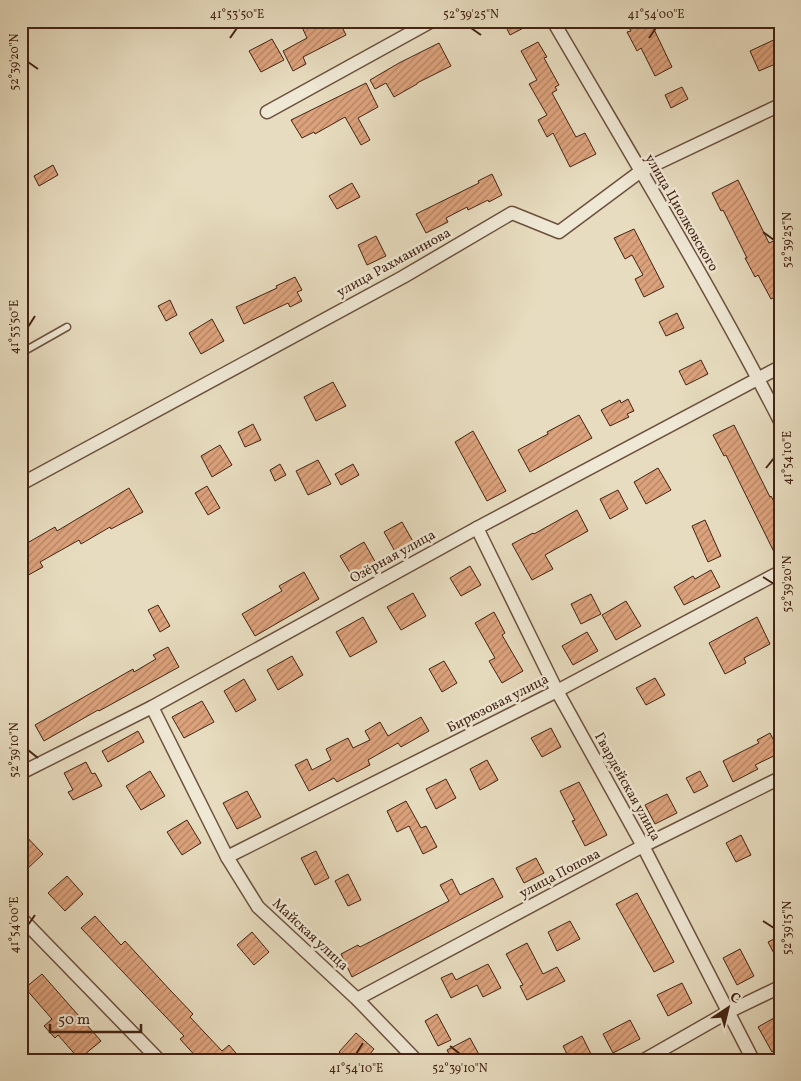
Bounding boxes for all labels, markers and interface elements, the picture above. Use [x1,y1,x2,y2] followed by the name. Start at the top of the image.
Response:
[210,7,264,23] text: 41°53'50"E
[443,7,499,23] text: 52°39'25"N
[628,7,684,23] text: 41°54'00"E
[7,33,23,90] text: 52°39'20"N
[640,151,722,275] street label: улица Циолковского
[780,212,796,268] text: 52°39'25"N
[334,224,454,302] street label: улица Рахманинова
[7,300,23,354] text: 41°53'50"E
[780,431,796,485] text: 41°54'10"E
[347,526,439,588] street label: Озёрная улица
[780,555,796,612] text: 52°39'20"N
[444,670,552,738] street label: Бирюзовая улица
[7,722,23,778] text: 52°39'10"N
[589,729,665,845] street label: Гвардейская улица
[516,845,604,903] street label: улица Попова
[268,895,352,975] street label: Майская улица
[7,897,23,953] text: 41°54'00"E
[780,901,796,955] text: 52°39'15"N
[704,984,754,1034] north arrow
[725,988,744,1009] text: С
[50,1001,141,1033] scale bar
[58,1010,90,1031] text: 50 m
[329,1061,383,1077] text: 41°54'10"E
[432,1061,488,1077] text: 52°39'10"N

